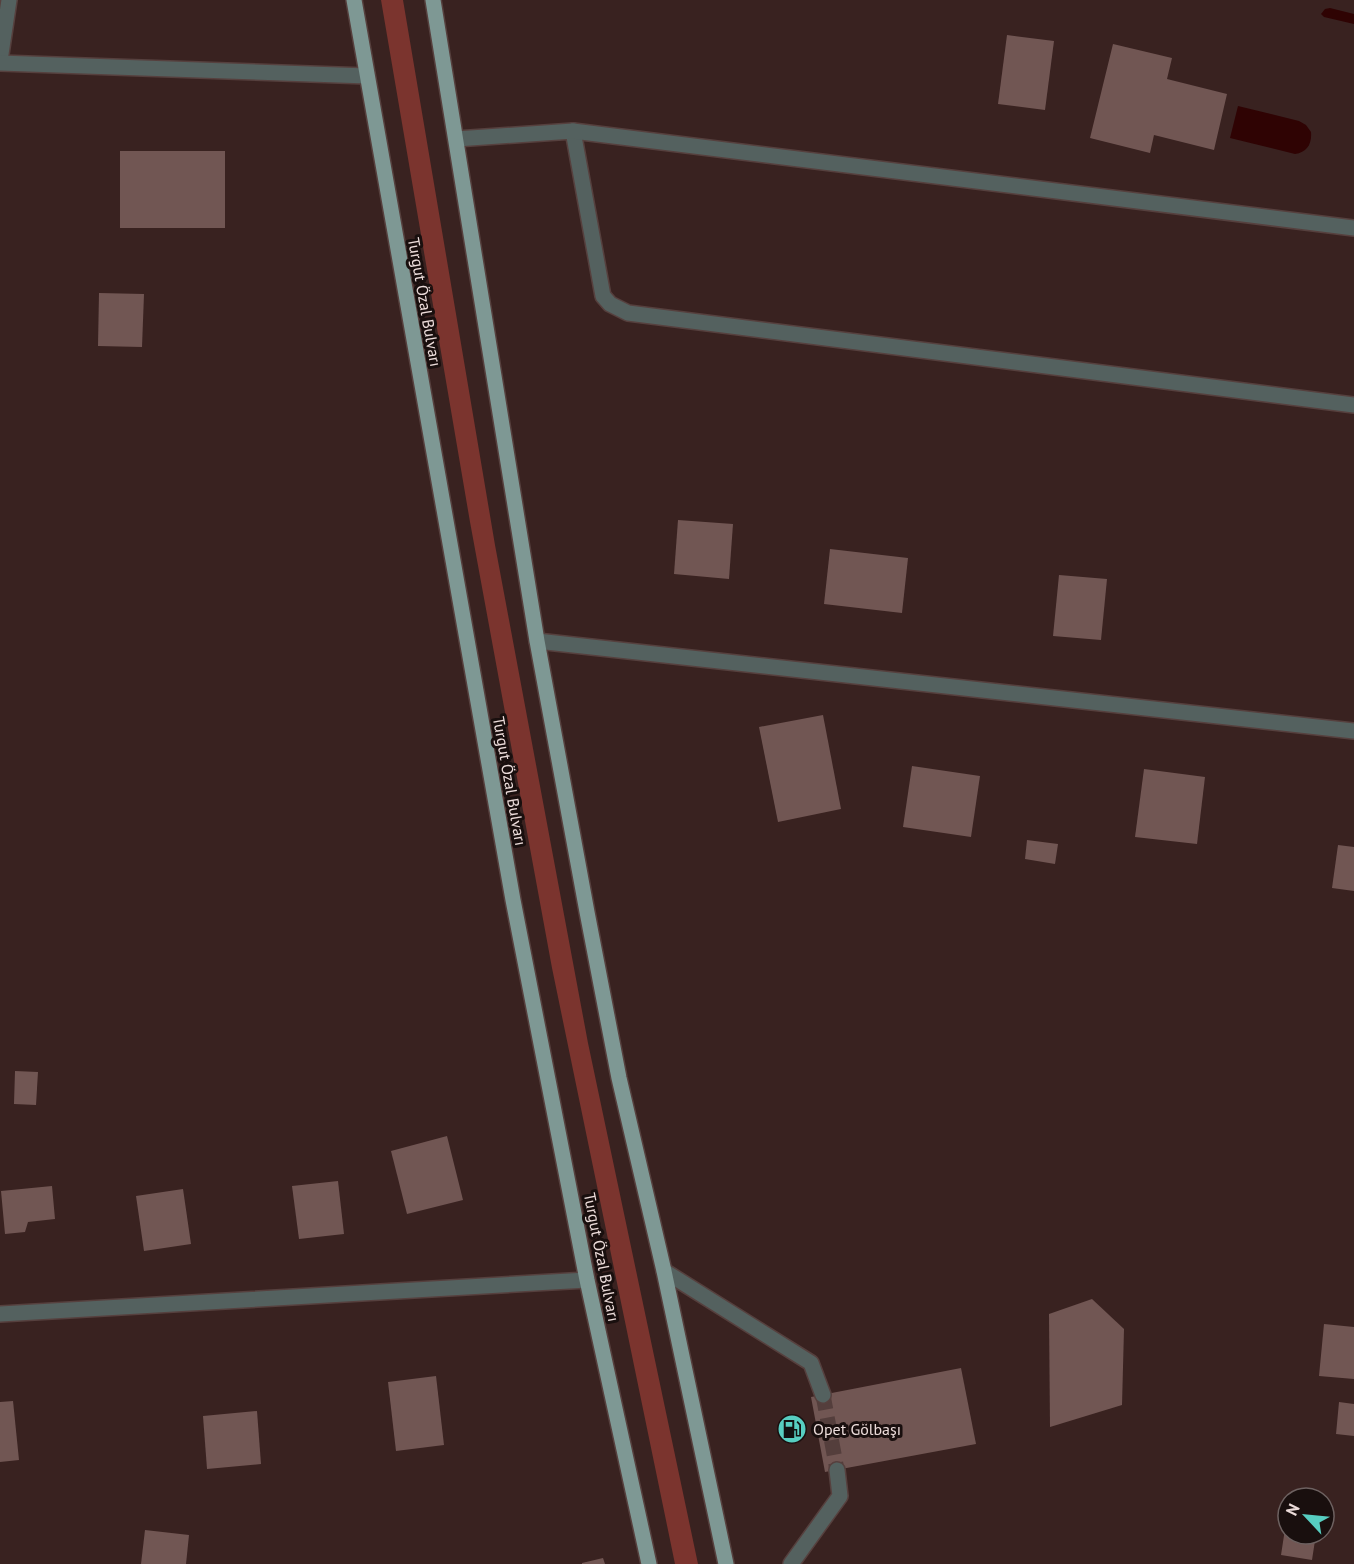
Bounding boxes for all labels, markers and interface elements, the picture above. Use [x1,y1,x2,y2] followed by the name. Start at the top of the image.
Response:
[404,236,446,368] street label: Turgut Özal Bulvarı
[489,715,531,847] street label: Turgut Özal Bulvarı
[580,1191,624,1323] street label: Turgut Özal Bulvarı
[776,1413,808,1445] fuel station icon: Opet Gölbaşı
[813,1419,901,1439] place label: Opet Gölbaşı
[1276,1486,1336,1546] north arrow
[1281,1500,1304,1519] text: N

